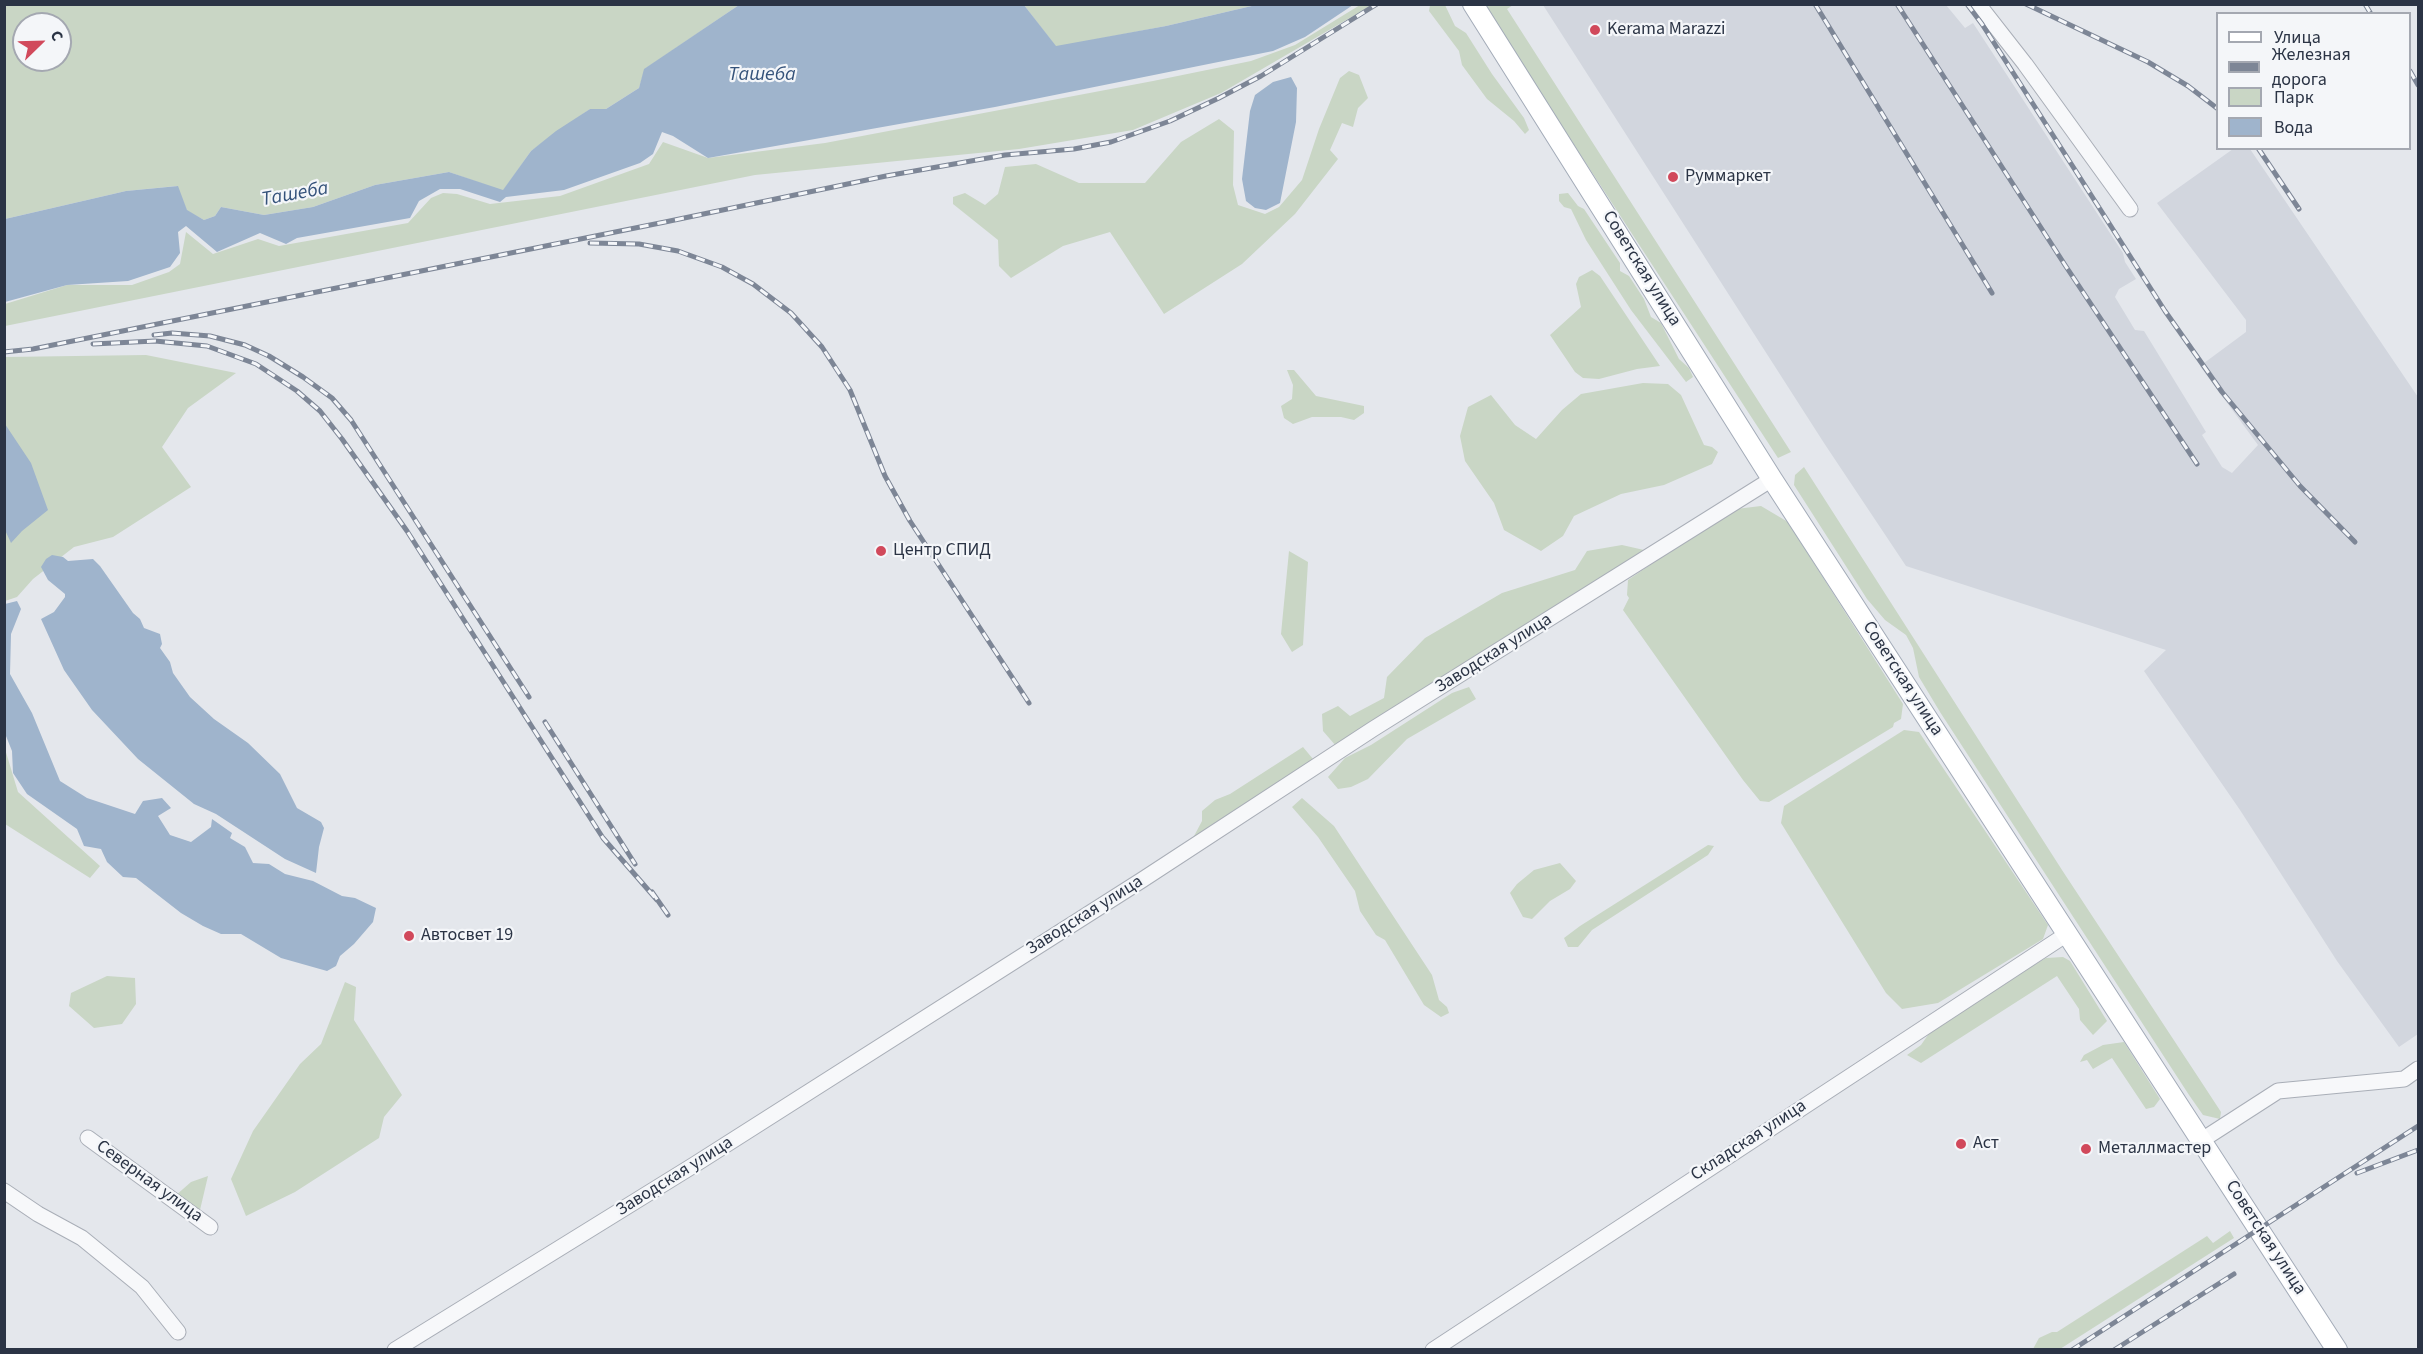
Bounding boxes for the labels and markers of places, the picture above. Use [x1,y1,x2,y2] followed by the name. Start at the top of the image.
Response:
[1607,19,1725,41] place label: Kerama Marazzi
[1588,23,1602,37] marker: Kerama Marazzi
[1685,166,1771,188] place label: Руммаркет
[1666,170,1680,184] marker: Руммаркет
[893,540,991,562] place label: Центр СПИД
[874,544,888,558] marker: Центр СПИД
[421,925,513,947] place label: Автосвет 19
[402,929,416,943] marker: Автосвет 19
[1973,1133,1999,1155] place label: Аст
[1954,1137,1968,1151] marker: Аст
[2098,1138,2211,1160] place label: Металлмастер
[2079,1142,2093,1156] marker: Металлмастер

